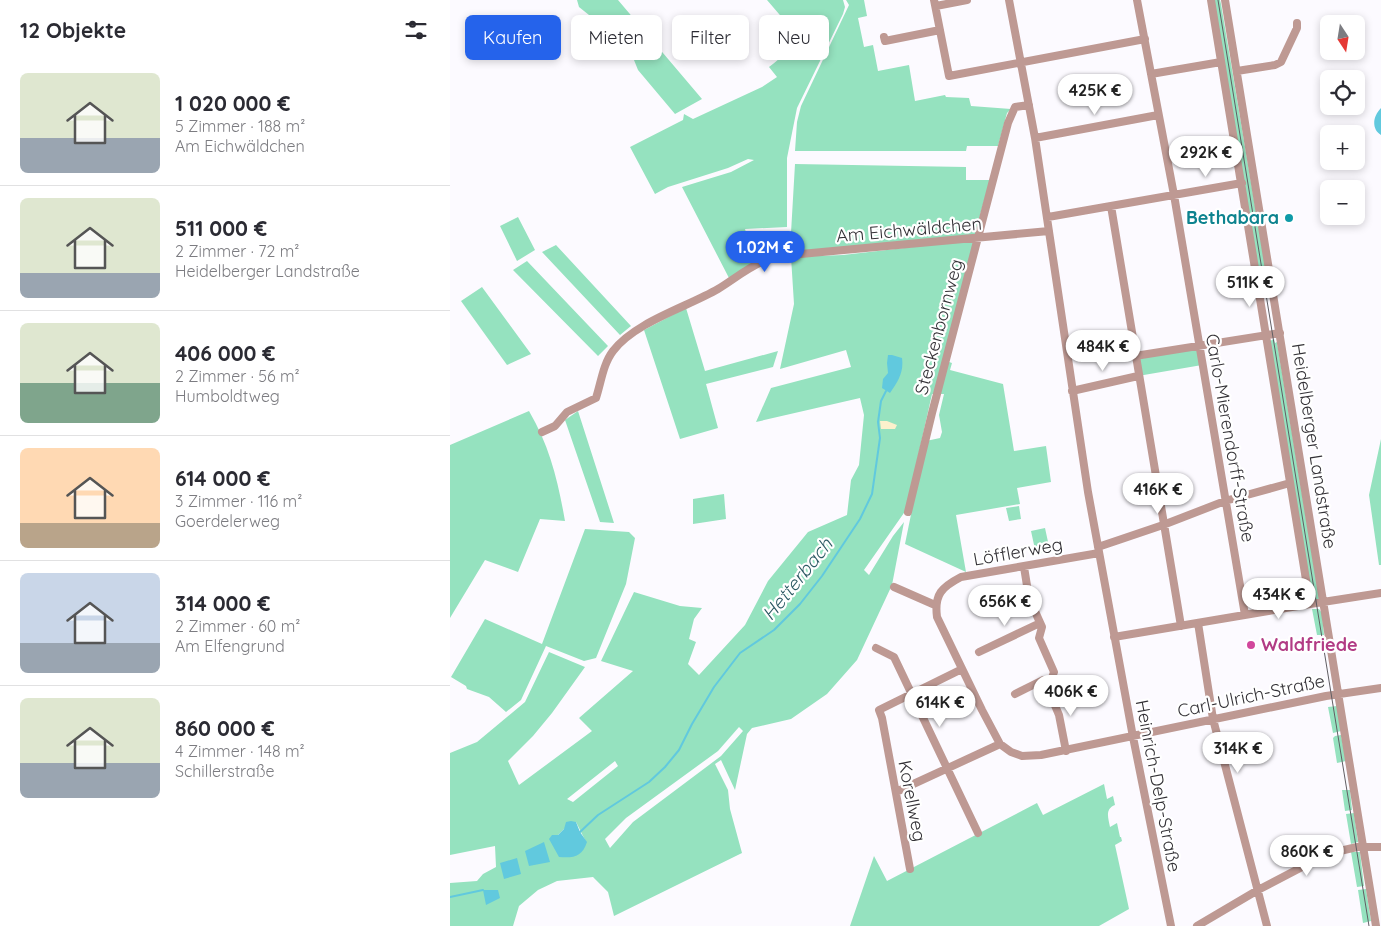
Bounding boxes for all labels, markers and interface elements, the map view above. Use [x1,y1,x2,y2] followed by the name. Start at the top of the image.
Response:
[465,15,561,60] chip: Kaufen
[571,15,662,60] chip: Mieten
[672,15,749,60] chip: Filter
[759,15,829,60] chip: Neu
[1320,15,1365,60] north arrow
[1320,15,1365,225] map controls
[402,16,430,44] icon: filters
[20,17,126,43] text: 12 Objekte
[1320,70,1365,115] button: locate
[1054,74,1136,116] pin: 425K €
[1069,80,1121,100] text: 425K €
[175,90,290,116] text: 1 020 000 €
[60,93,120,153] icon: home
[175,116,305,136] text: 5 Zimmer · 188 m²
[1320,125,1365,170] button: +
[175,136,305,156] text: Am Eichwäldchen
[1165,136,1247,178] pin: 292K €
[1180,142,1232,162] text: 292K €
[1320,180,1365,225] button: −
[1186,206,1279,229] place label: Bethabara
[835,212,983,247] street label: Am Eichwäldchen
[1283,212,1295,224] marker: Bethabara
[175,215,267,241] text: 511 000 €
[60,218,120,278] icon: home
[719,230,811,273] pin: 1.02M €
[737,237,793,257] text: 1.02M €
[175,241,299,261] text: 2 Zimmer · 72 m²
[909,257,968,397] street label: Steckenbornweg
[175,261,360,281] text: Heidelberger Landstraße
[1209,266,1291,308] pin: 511K €
[1227,272,1273,292] text: 511K €
[1062,330,1144,372] pin: 484K €
[1201,332,1260,544] street label: Carlo-Mierendorff-Straße
[1077,336,1129,356] text: 484K €
[175,340,275,366] text: 406 000 €
[1287,341,1342,550] street label: Heidelberger Landstraße
[60,343,120,403] icon: home
[175,366,300,386] text: 2 Zimmer · 56 m²
[175,386,280,406] text: Humboldtweg
[175,465,270,491] text: 614 000 €
[60,468,120,528] icon: home
[1117,472,1199,515] pin: 416K €
[1134,479,1183,499] text: 416K €
[175,491,302,511] text: 3 Zimmer · 116 m²
[175,511,280,531] text: Goerdelerweg
[757,532,838,625] water label: Hetterbach
[971,532,1064,571] street label: Löfflerweg
[1238,578,1320,620] pin: 434K €
[964,584,1046,627] pin: 656K €
[1253,584,1305,604] text: 434K €
[175,590,270,616] text: 314 000 €
[979,591,1031,611] text: 656K €
[60,593,120,653] icon: home
[175,616,300,636] text: 2 Zimmer · 60 m²
[1261,633,1358,656] place label: Waldfriede
[175,636,285,656] text: Am Elfengrund
[1245,639,1257,651] marker: Waldfriede
[1175,669,1327,722] street label: Carl-Ulrich-Straße
[1030,674,1112,717] pin: 406K €
[1044,681,1098,701] text: 406K €
[899,686,981,728] pin: 614K €
[915,692,965,712] text: 614K €
[1131,698,1186,874] street label: Heinrich-Delp-Straße
[175,715,275,741] text: 860 000 €
[60,718,120,778] icon: home
[1197,732,1279,774] pin: 314K €
[1213,738,1263,758] text: 314K €
[175,741,305,761] text: 4 Zimmer · 148 m²
[893,758,932,843] street label: Korellweg
[175,761,275,781] text: Schillerstraße
[1266,834,1348,877] pin: 860K €
[1281,841,1333,861] text: 860K €

